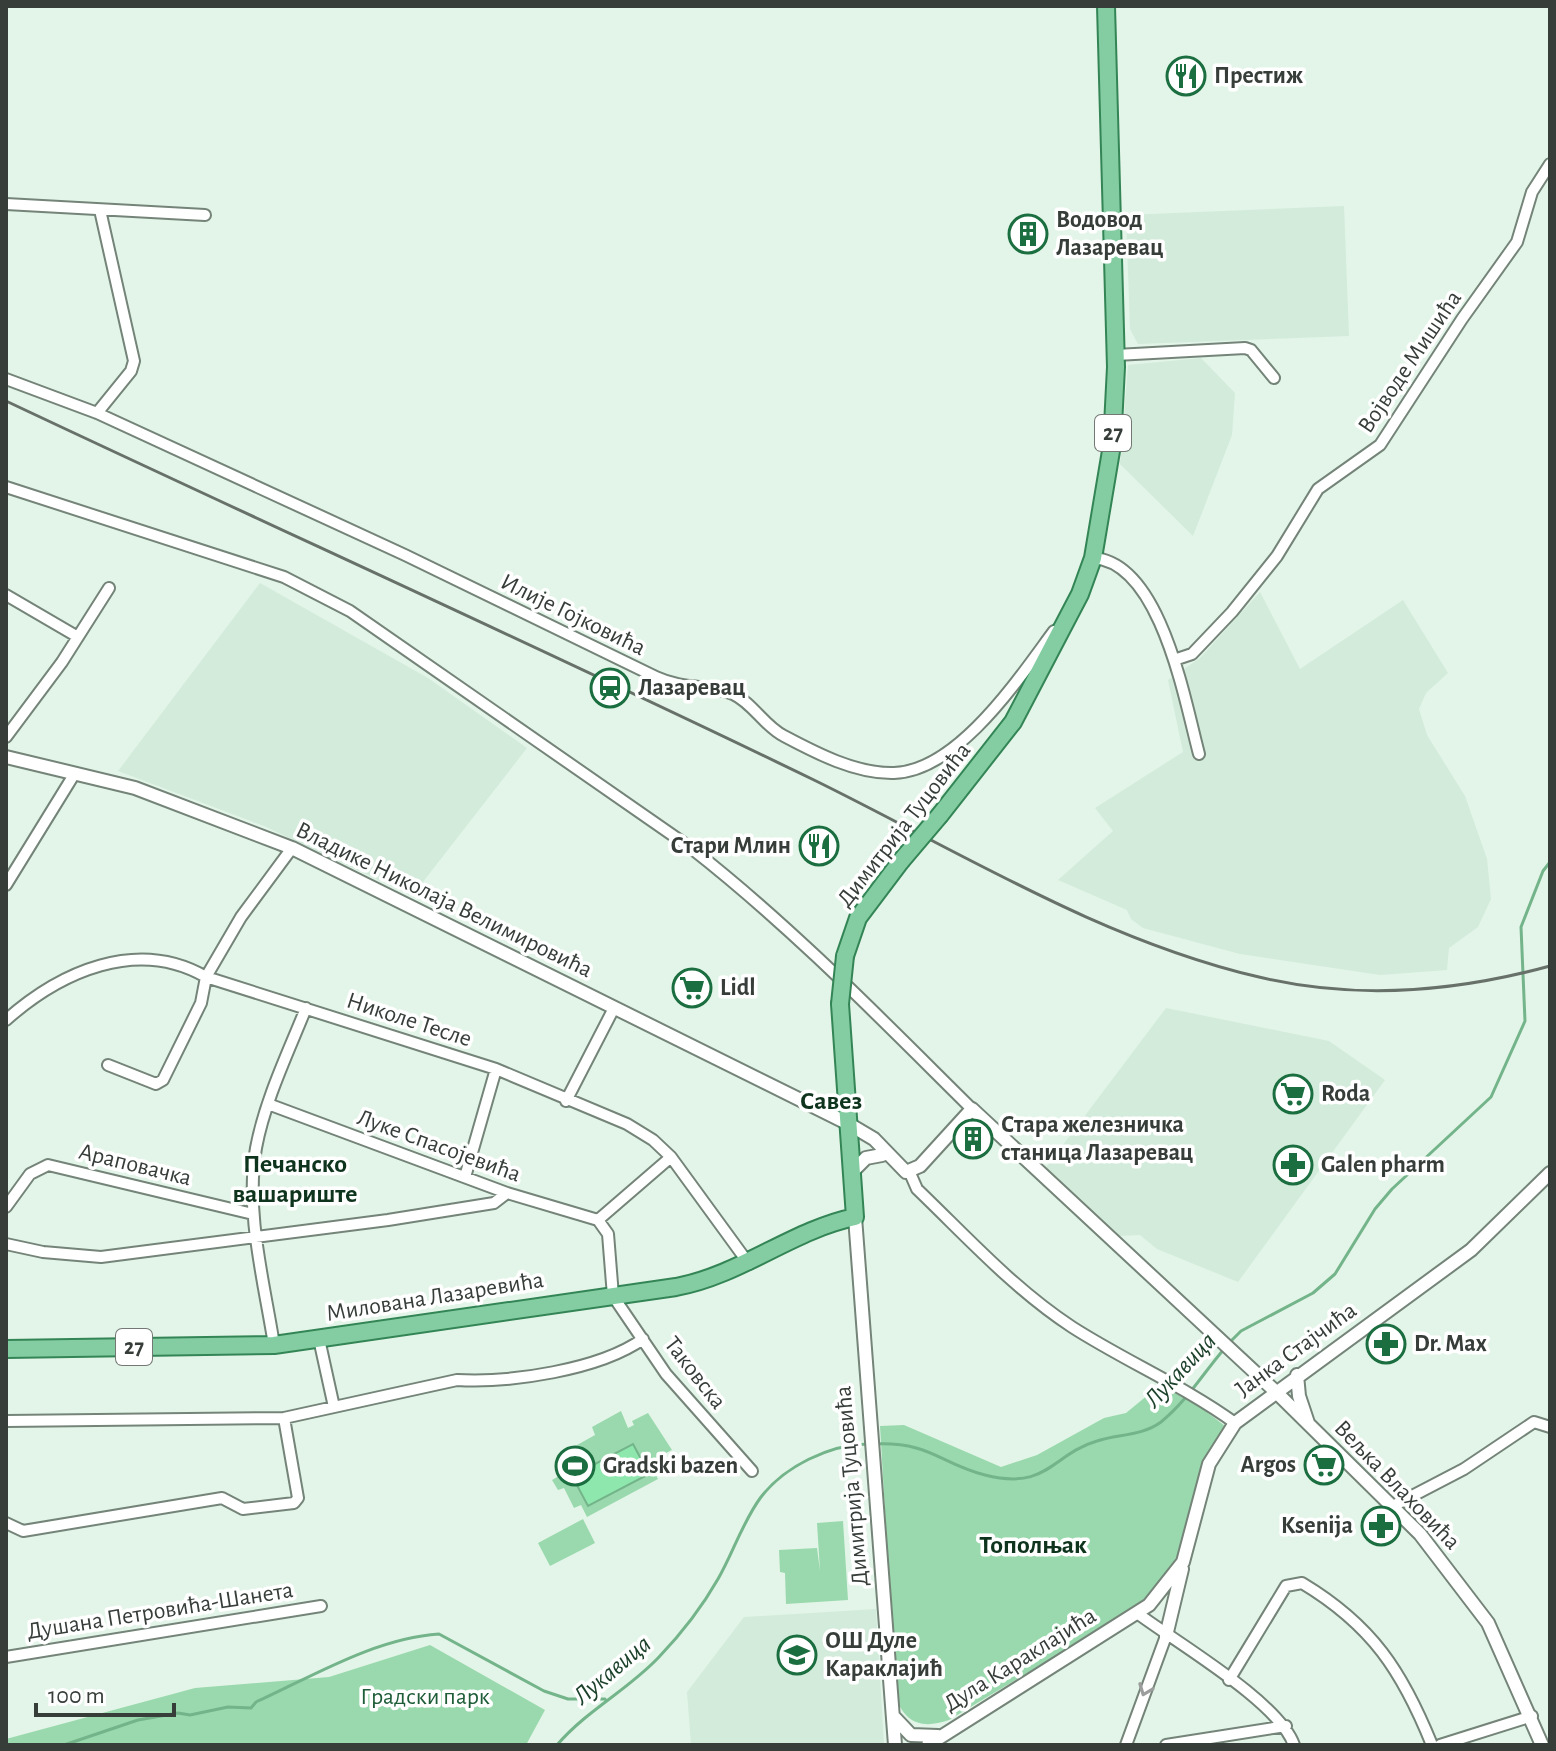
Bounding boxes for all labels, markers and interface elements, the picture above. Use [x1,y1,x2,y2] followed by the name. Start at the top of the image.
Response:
[1165,55,1207,97] restaurant icon: Престиж
[1214,64,1303,88] place label: Престиж
[1056,208,1163,260] place label: Водовод Лазаревац
[1007,213,1049,255] building icon: Водовод Лазаревац
[1354,286,1466,438] street label: Војводе Мишића
[1095,415,1131,451] road number: 27
[497,570,649,660] street label: Илије Гојковића
[589,667,631,709] station icon: Лазаревац
[638,676,745,700] place label: Лазаревац
[833,738,975,912] street label: Димитрија Туцовића
[292,818,596,982] street label: Владике Николаја Велимировића
[798,825,840,867] restaurant icon: Стари Млин
[670,834,791,858] place label: Стари Млин
[671,967,713,1009] supermarket icon: Lidl
[720,976,756,1000] place label: Lidl
[343,988,475,1052] street label: Николе Тесле
[1272,1073,1314,1115] supermarket icon: Roda
[1321,1082,1370,1106] place label: Roda
[800,1088,862,1114] district label: Савез
[354,1105,524,1187] street label: Луке Спасојевића
[1001,1113,1193,1165] place label: Стара железничка станица Лазаревац
[952,1118,994,1160] building icon: Стара железничка станица Лазаревац
[76,1139,194,1191] street label: Араповачка
[1272,1144,1314,1186] pharmacy icon: Galen pharm
[232,1151,358,1207] district label: Печанско вашариште
[1321,1153,1445,1177] place label: Galen pharm
[325,1268,546,1326] street label: Милована Лазаревића
[1231,1298,1361,1402] street label: Јанка Стајчића
[1365,1323,1407,1365] pharmacy icon: Dr. Max
[1138,1327,1221,1413] water label: Лукавица
[116,1329,152,1365] road number: 27
[660,1332,731,1414] street label: Таковска
[1414,1332,1487,1356] place label: Dr. Max
[831,1385,873,1587] street label: Димитрија Туцовића
[1329,1416,1465,1554] street label: Вељка Влаховића
[1303,1444,1345,1486] supermarket icon: Argos
[554,1445,596,1487] sports icon: Gradski bazen
[1241,1453,1296,1477] place label: Argos
[603,1454,738,1478] place label: Gradski bazen
[1360,1505,1402,1547] pharmacy icon: Ksenija
[1281,1514,1353,1538] place label: Ksenija
[979,1532,1087,1558] district label: Тополњак
[25,1578,295,1644] street label: Душана Петровића-Шанета
[940,1604,1100,1716] street label: Дула Караклајића
[825,1629,943,1681] place label: ОШ Дуле Караклајић
[568,1630,656,1710] water label: Лукавица
[776,1634,818,1676] school or university icon: ОШ Дуле Караклајић
[36,1667,174,1717] scale bar
[1138,1682,1155,1696] one-way arrow
[48,1684,105,1708] text: 100 m
[360,1685,490,1709] park label: Градски парк

